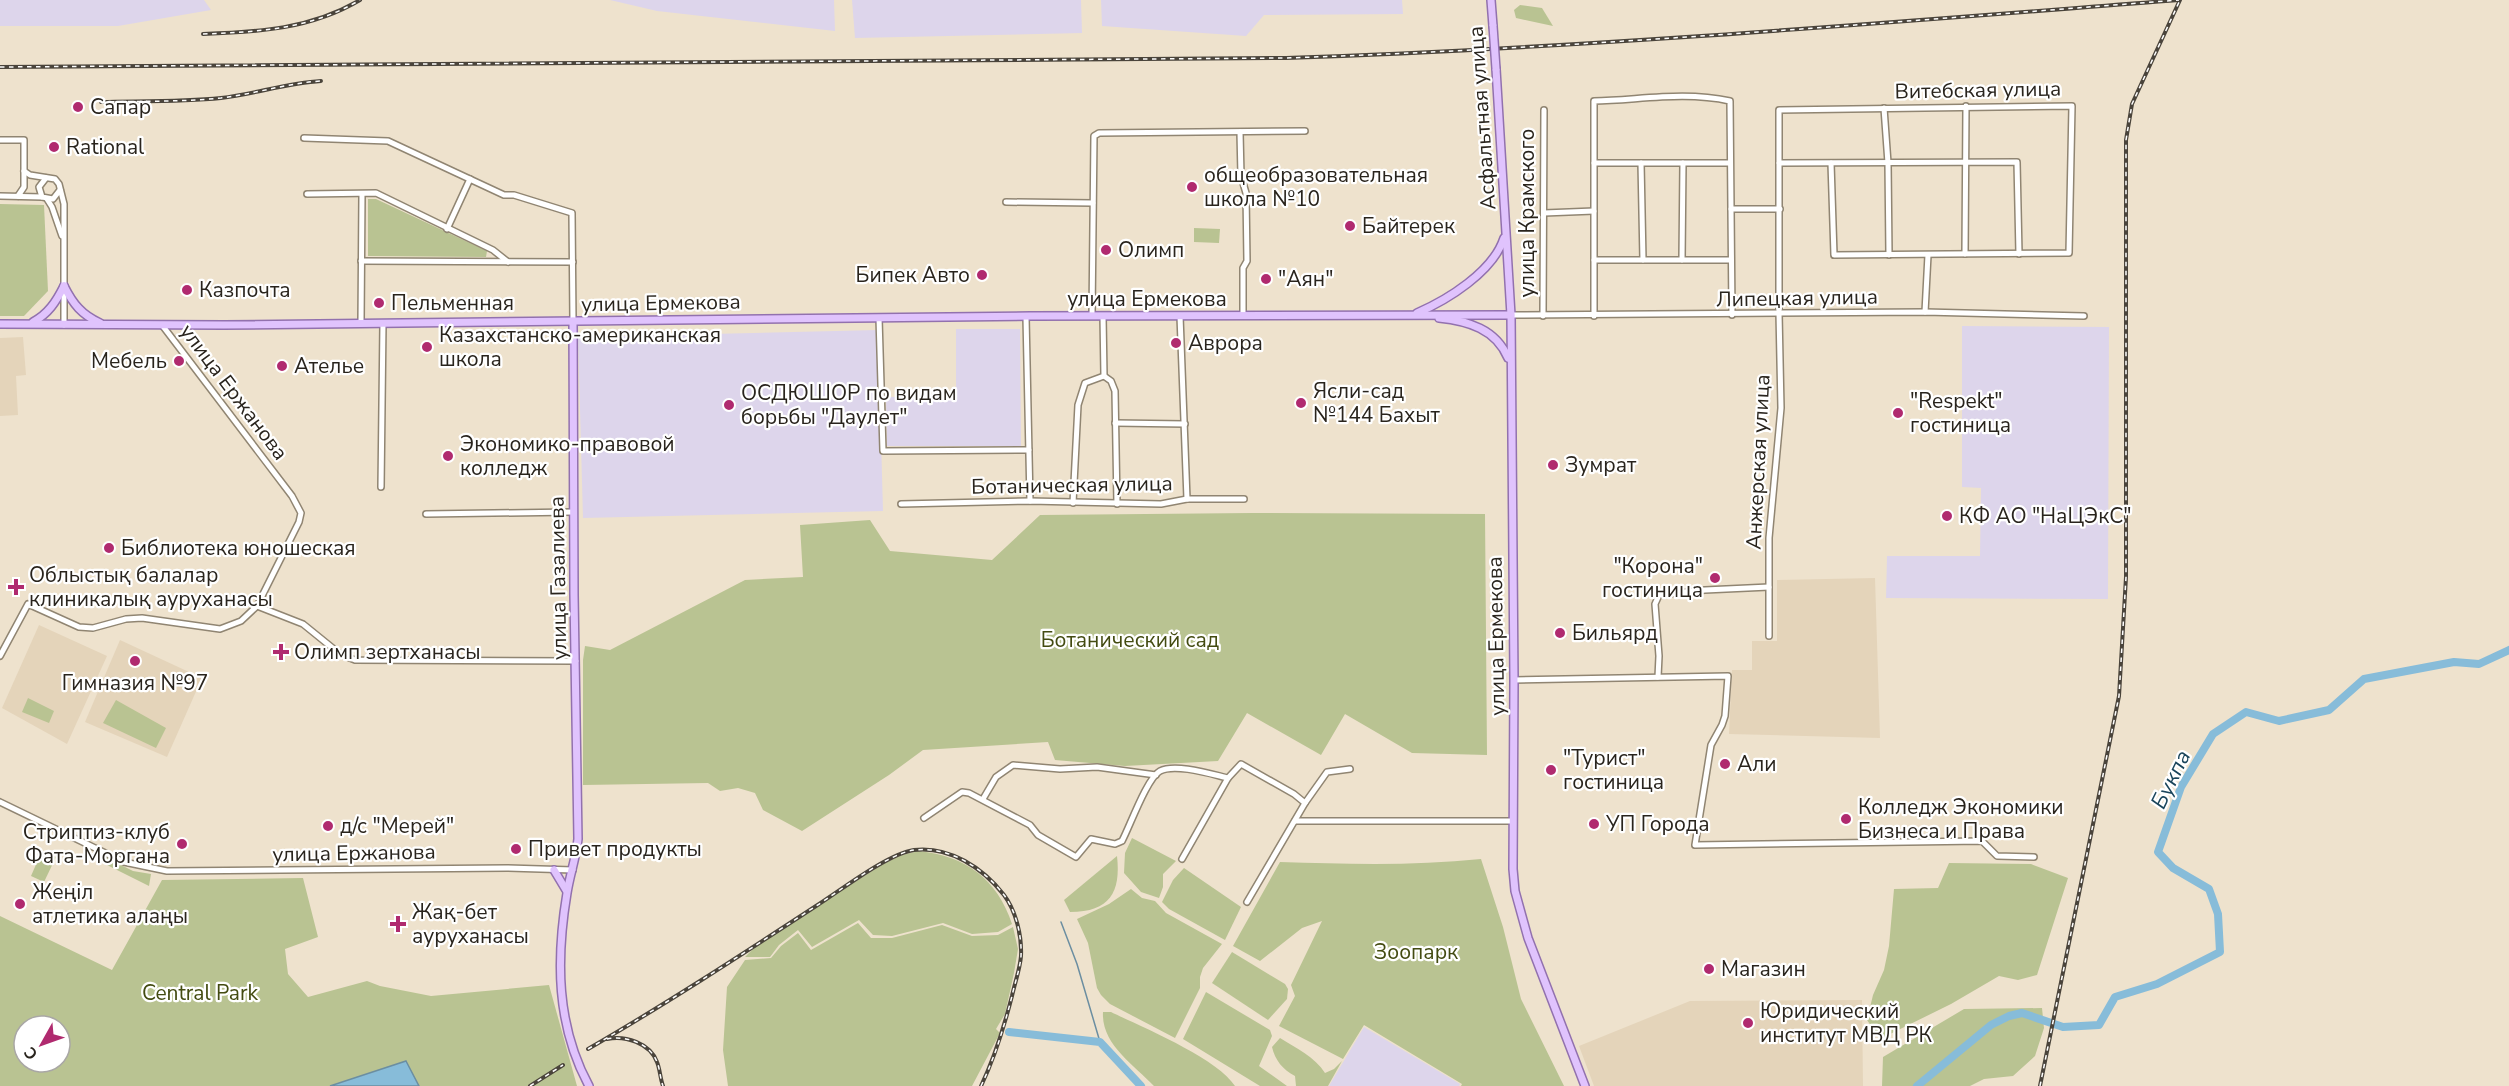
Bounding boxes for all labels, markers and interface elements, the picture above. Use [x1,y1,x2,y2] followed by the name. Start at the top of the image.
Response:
[1462,25,1502,211] street label: Асфальтная улица
[1894,75,2062,105] street label: Витебская улица
[90,93,151,121] place label: Сапар
[71,100,85,114] marker: Сапар
[1513,129,1541,297] street label: улица Крамского
[66,133,145,161] place label: Rational
[47,140,61,154] marker: Rational
[1204,161,1428,213] place label: общеобразовательная школа №10
[1185,180,1199,194] marker: общеобразовательная школа №10
[1362,212,1456,240] place label: Байтерек
[1343,219,1357,233] marker: Байтерек
[1118,236,1184,264] place label: Олимп
[1099,243,1113,257] marker: Олимп
[856,261,970,289] place label: Бипек Авто
[1278,265,1333,293] place label: "Аян"
[975,268,989,282] marker: Бипек Авто
[1259,272,1273,286] marker: "Аян"
[199,276,291,304] place label: Казпочта
[180,283,194,297] marker: Казпочта
[1716,283,1878,313] street label: Липецкая улица
[1067,285,1227,313] street label: улица Ермекова
[581,288,741,318] street label: улица Ермекова
[391,289,514,317] place label: Пельменная
[372,296,386,310] marker: Пельменная
[174,318,294,466] street label: улица Ержанова
[439,321,721,373] place label: Казахстанско-американская школа
[1188,329,1263,357] place label: Аврора
[1169,336,1183,350] marker: Аврора
[420,340,434,354] marker: Казахстанско-американская школа
[91,347,167,375] place label: Мебель
[294,352,364,380] place label: Ателье
[172,354,186,368] marker: Мебель
[275,359,289,373] marker: Ателье
[1739,374,1777,550] street label: Анжерская улица
[1313,377,1441,429] place label: Ясли-сад №144 Бахыт
[741,379,957,431] place label: ОСДЮШОР по видам борьбы "Даулет"
[1910,387,2011,439] place label: "Respekt" гостиница
[1294,396,1308,410] marker: Ясли-сад №144 Бахыт
[722,398,736,412] marker: ОСДЮШОР по видам борьбы "Даулет"
[1891,406,1905,420] marker: "Respekt" гостиница
[460,430,675,482] place label: Экономико-правовой колледж
[441,449,455,463] marker: Экономико-правовой колледж
[1565,451,1637,479] place label: Зумрат
[1546,458,1560,472] marker: Зумрат
[971,469,1173,501] street label: Ботаническая улица
[543,496,573,660] street label: улица Газалиева
[1959,502,2132,530] place label: КФ АО "НаЦЭкС"
[1940,509,1954,523] marker: КФ АО "НаЦЭкС"
[121,534,356,562] place label: Библиотека юношеская
[102,541,116,555] marker: Библиотека юношеская
[1602,552,1703,604] place label: "Корона" гостиница
[1481,556,1511,716] street label: улица Ермекова
[29,561,273,613] place label: Облыстық балалар клиникалық ауруханасы
[1708,571,1722,585] marker: "Корона" гостиница
[7,578,25,596] marker: Облыстық балалар клиникалық ауруханасы
[1572,619,1658,647] place label: Бильярд
[1041,626,1219,654] park label: Ботанический сад
[1553,626,1567,640] marker: Бильярд
[294,638,481,666] place label: Олимп зертханасы
[272,643,290,661] marker: Олимп зертханасы
[128,654,142,668] marker: Гимназия №97
[62,669,208,697] place label: Гимназия №97
[1563,744,1664,796] place label: "Турист" гостиница
[2144,745,2198,814] water label: Букпа
[1737,750,1777,778] place label: Али
[1718,757,1732,771] marker: Али
[1544,763,1558,777] marker: "Турист" гостиница
[1858,793,2064,845] place label: Колледж Экономики Бизнеса и Права
[1605,810,1710,838] place label: УП Города
[340,812,454,840] place label: д/с "Мерей"
[1839,812,1853,826] marker: Колледж Экономики Бизнеса и Права
[1587,817,1601,831] marker: УП Города
[23,818,170,870] place label: Стриптиз-клуб Фата-Моргана
[321,819,335,833] marker: д/с "Мерей"
[528,835,702,863] place label: Привет продукты
[175,837,189,851] marker: Стриптиз-клуб Фата-Моргана
[272,838,436,868] street label: улица Ержанова
[509,842,523,856] marker: Привет продукты
[32,878,188,930] place label: Жеңіл атлетика алаңы
[13,897,27,911] marker: Жеңіл атлетика алаңы
[412,898,529,950] place label: Жақ-бет ауруханасы
[389,915,407,933] marker: Жақ-бет ауруханасы
[1374,938,1459,966] park label: Зоопарк
[1721,955,1806,983] place label: Магазин
[1702,962,1716,976] marker: Магазин
[142,979,258,1007] park label: Central Park
[1760,997,1932,1049] place label: Юридический институт МВД РК
[12,1014,72,1074] north arrow
[1741,1016,1755,1030] marker: Юридический институт МВД РК
[19,1042,43,1064] text: С

